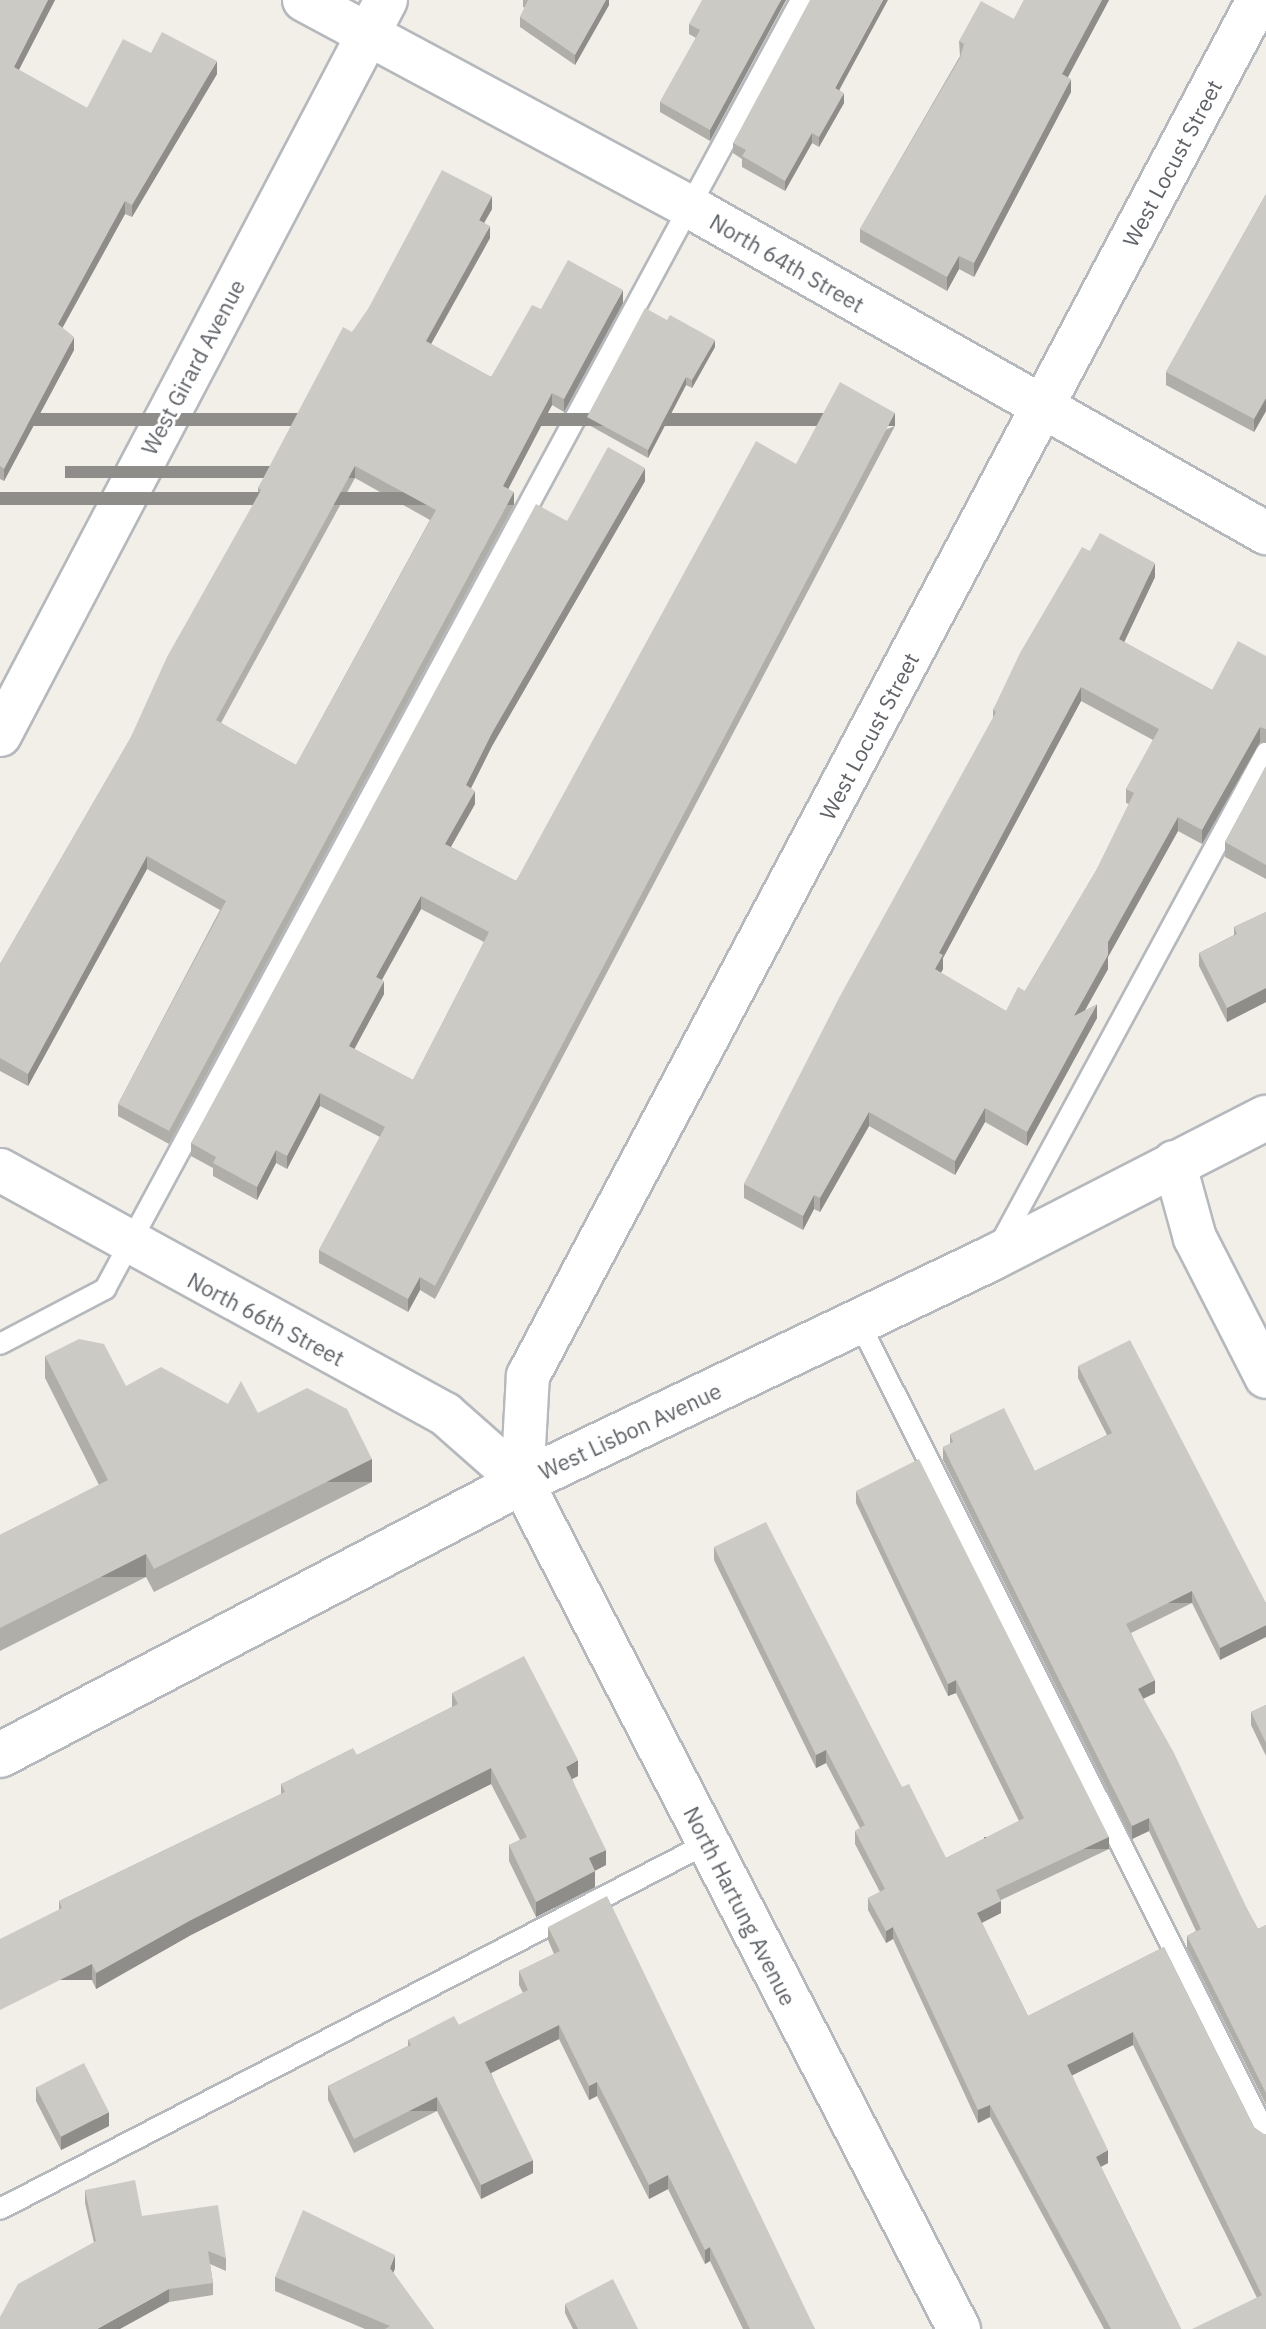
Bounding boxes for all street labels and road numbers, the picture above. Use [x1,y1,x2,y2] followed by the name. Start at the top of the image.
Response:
[1117,75,1227,251] street label: West Locust Street
[705,208,869,318] street label: North 64th Street
[136,275,250,459] street label: West Girard Avenue
[814,648,924,824] street label: West Locust Street
[183,1267,349,1371] street label: North 66th Street
[535,1377,725,1485] street label: West Lisbon Avenue
[678,1802,802,2010] street label: North Hartung Avenue

